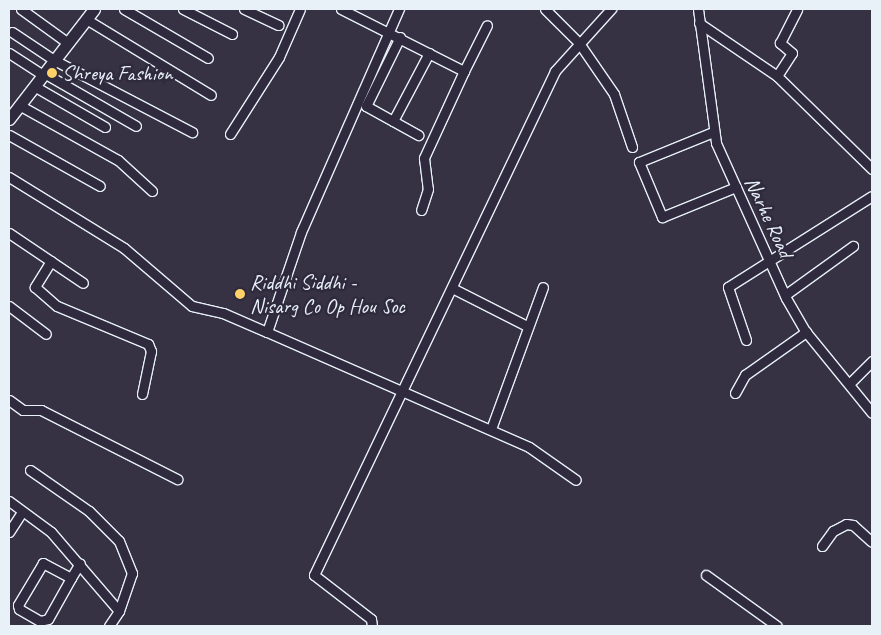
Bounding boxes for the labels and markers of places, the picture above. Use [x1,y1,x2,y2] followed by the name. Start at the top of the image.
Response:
[62,60,173,86] place label: Shreya Fashion
[46,67,58,79] marker: Shreya Fashion
[250,269,406,319] place label: Riddhi Siddhi - Nisarg Co Op Hou Soc
[234,288,246,300] marker: Riddhi Siddhi - Nisarg Co Op Hou Soc

